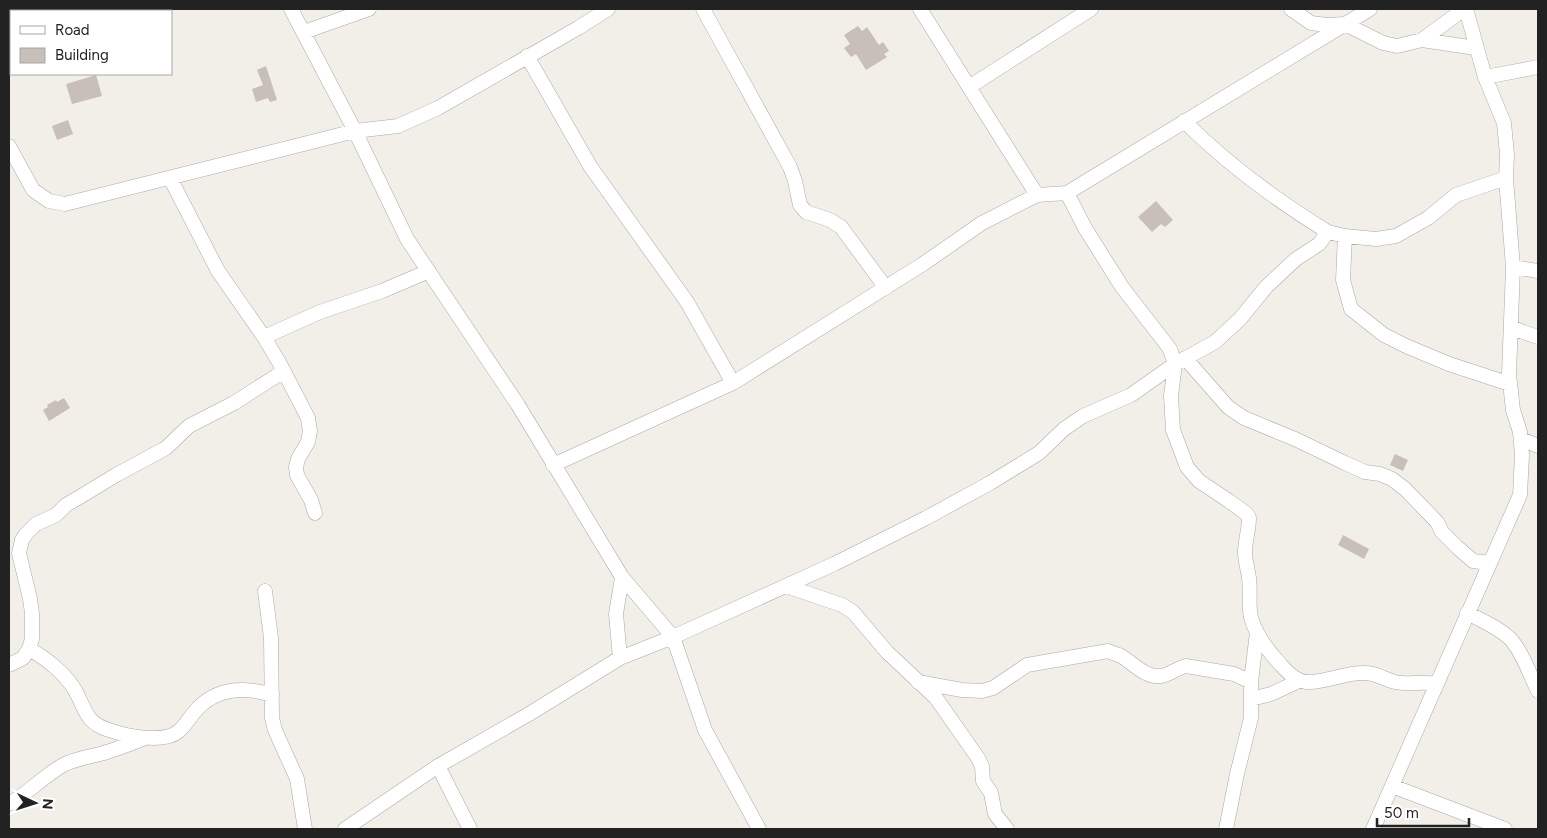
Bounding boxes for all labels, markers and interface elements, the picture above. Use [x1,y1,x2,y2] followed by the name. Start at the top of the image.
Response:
[10,10,172,75] legend
[55,21,90,39] text: Road
[55,46,109,64] text: Building
[10,778,60,828] north arrow
[1377,796,1470,828] scale bar
[39,798,56,810] text: N
[1384,804,1419,822] text: 50 m

